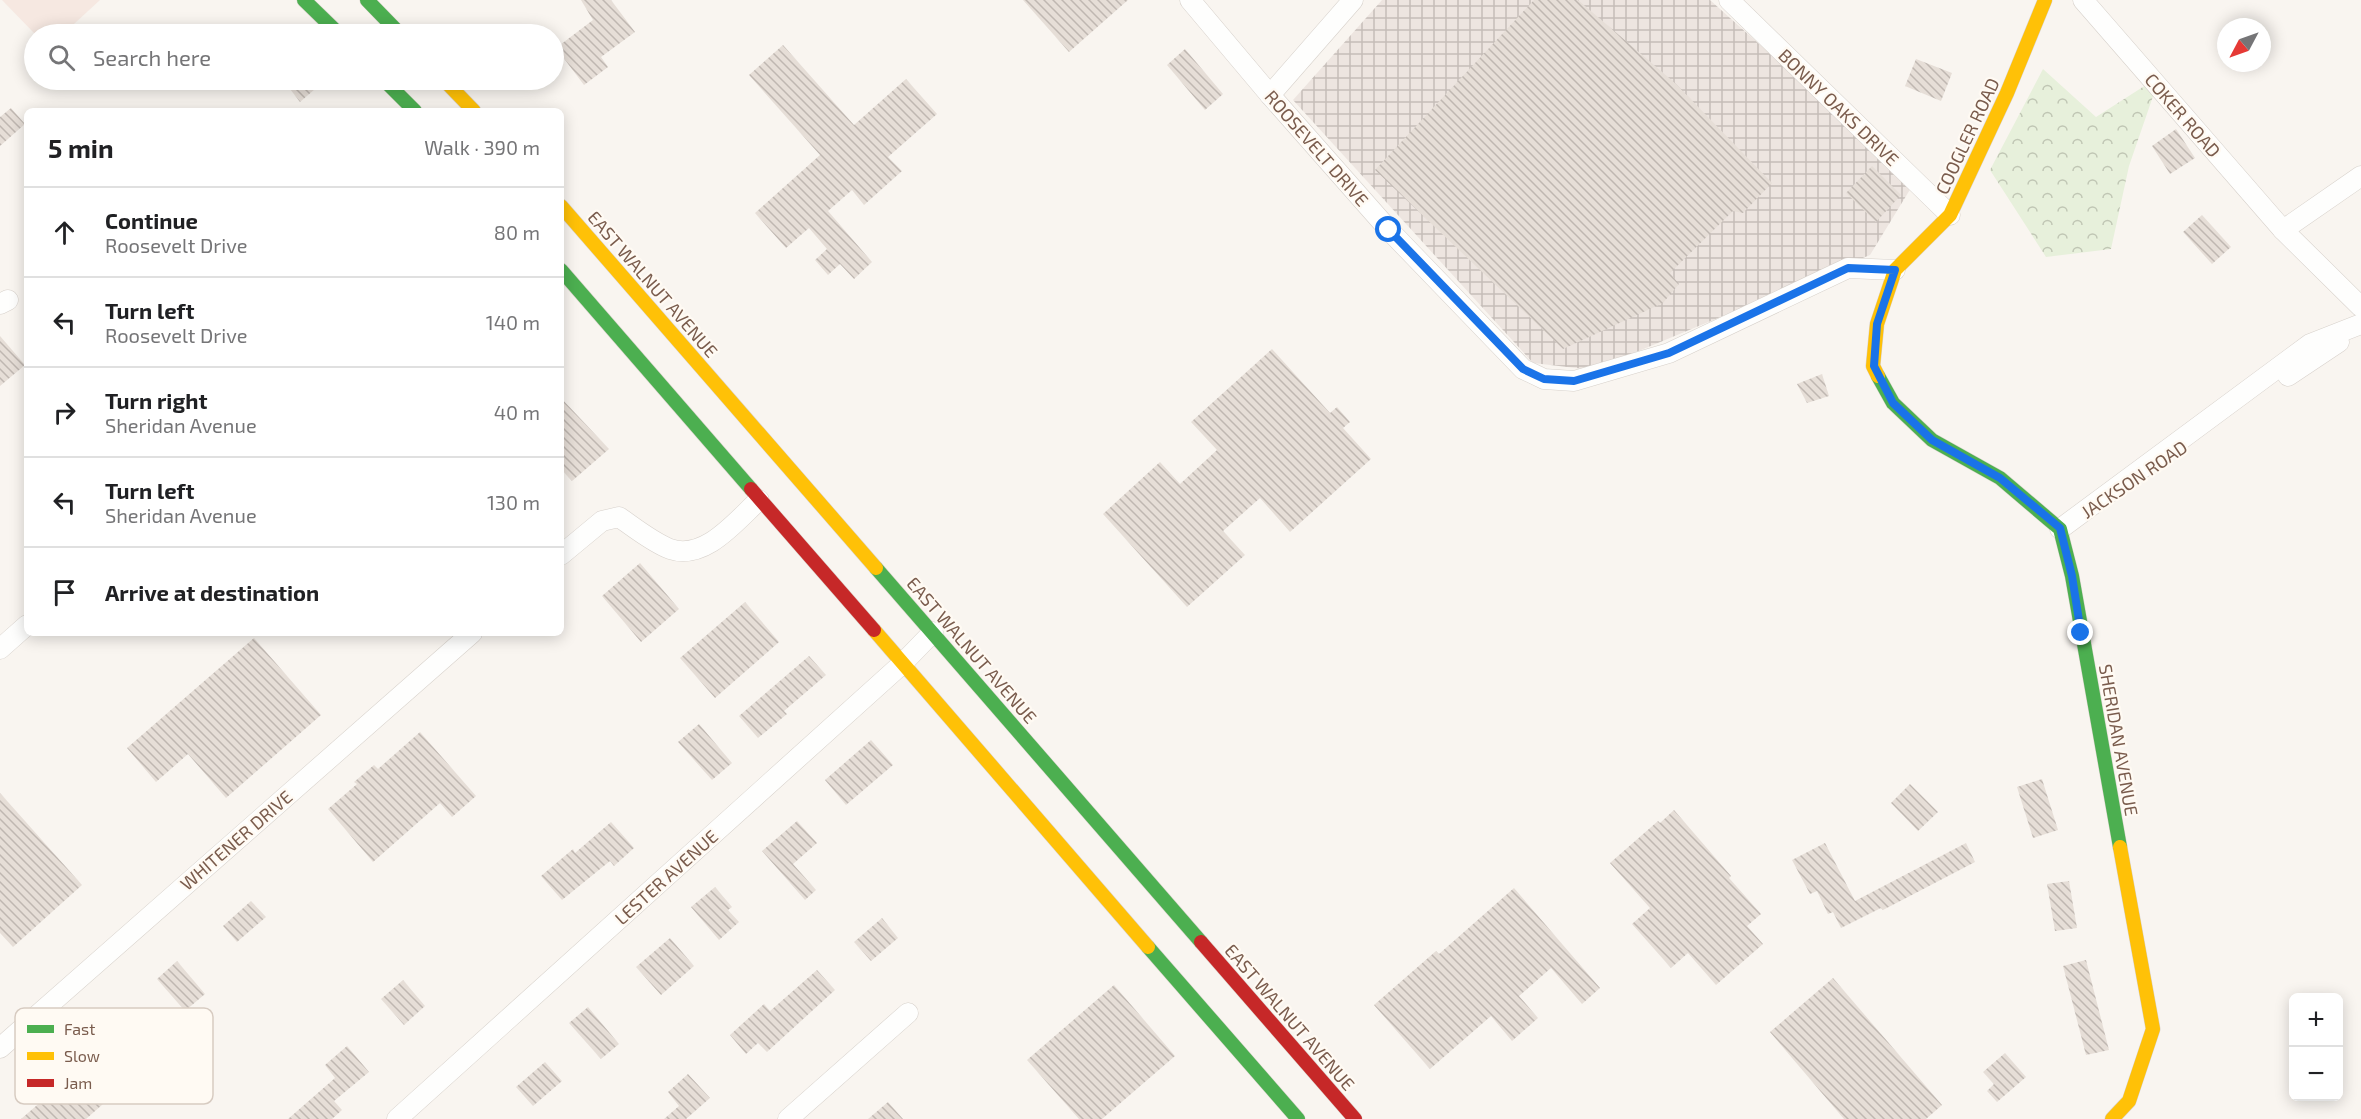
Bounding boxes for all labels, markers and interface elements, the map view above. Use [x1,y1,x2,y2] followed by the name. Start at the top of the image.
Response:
[2217,18,2271,72] north arrow
[24,24,564,90] search box
[45,41,78,74] icon: search
[93,44,211,70] text: Search here
[1774,44,1904,170] street label: BONNY OAKS DRIVE
[2141,69,2225,161] street label: COKER ROAD
[1930,74,2004,198] street label: COOGLER ROAD
[1261,85,1373,211] street label: ROOSEVELT DRIVE
[48,132,114,163] text: 5 min
[424,135,540,159] text: Walk · 390 m
[583,206,723,362] street label: EAST WALNUT AVENUE
[105,207,198,233] text: Continue
[48,216,81,249] icon: ahead
[1375,216,1401,242] route start
[494,220,540,244] text: 80 m
[105,233,247,257] text: Roosevelt Drive
[105,297,194,323] text: Turn left
[48,306,81,339] icon: left
[486,310,540,334] text: 140 m
[105,323,247,347] text: Roosevelt Drive
[105,387,207,413] text: Turn right
[48,396,81,429] icon: right
[494,400,540,424] text: 40 m
[105,413,257,437] text: Sheridan Avenue
[2077,435,2191,523] street label: JACKSON ROAD
[105,477,194,503] text: Turn left
[48,486,81,519] icon: left
[487,490,540,514] text: 130 m
[105,503,257,527] text: Sheridan Avenue
[902,572,1042,728] street label: EAST WALNUT AVENUE
[48,576,81,609] icon: arrive
[105,579,319,605] text: Arrive at destination
[2067,619,2093,645] route end
[2095,662,2143,818] street label: SHERIDAN AVENUE
[176,785,296,895] street label: WHITENER DRIVE
[610,825,722,929] street label: LESTER AVENUE
[1220,939,1360,1095] street label: EAST WALNUT AVENUE
[2289,993,2343,1101] map controls
[2289,993,2343,1047] button: +
[15,1008,213,1104] legend
[64,1019,95,1038] text: Fast
[64,1046,100,1065] text: Slow
[2289,1047,2343,1101] button: −
[64,1073,92,1092] text: Jam

